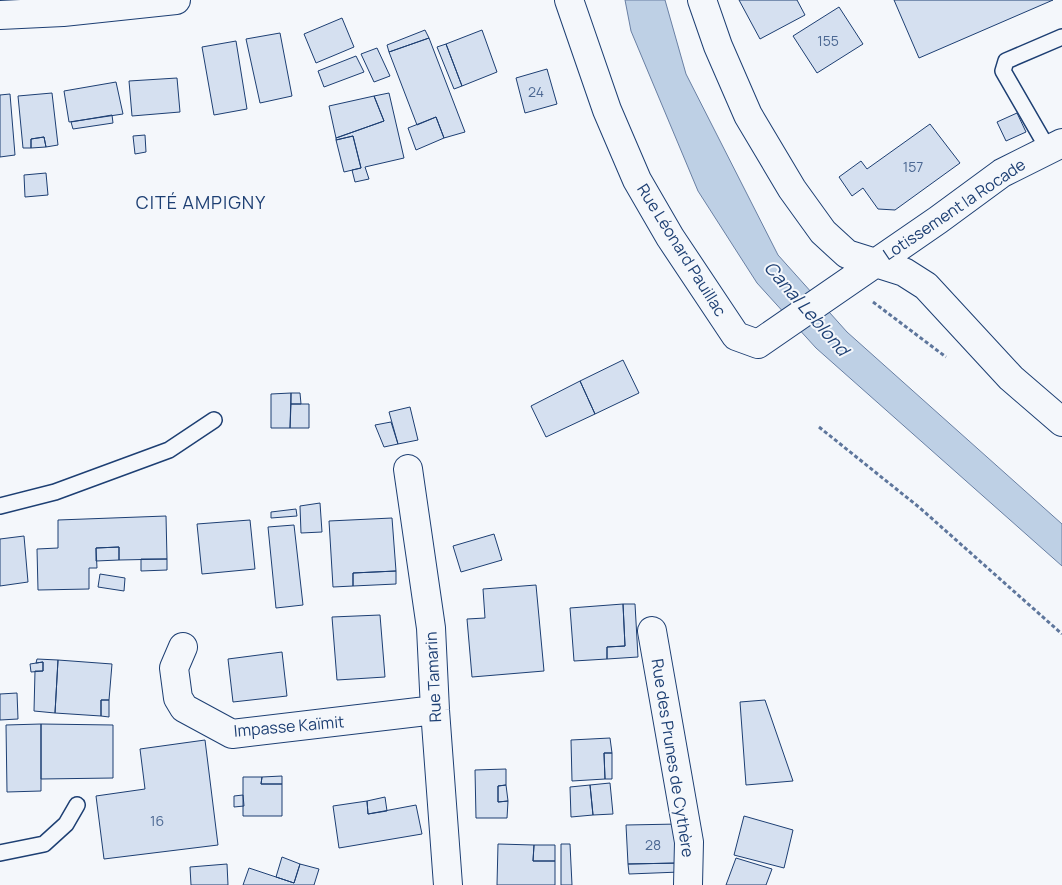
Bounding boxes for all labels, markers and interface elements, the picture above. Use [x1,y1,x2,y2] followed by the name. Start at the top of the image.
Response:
[817,31,839,50] house number: 155
[528,82,544,101] house number: 24
[878,153,1030,265] street label: Lotissement la Rocade
[903,157,923,176] house number: 157
[632,180,732,321] street label: Rue Léonard Pauillac
[136,190,266,214] district label: CITÉ AMPIGNY
[759,256,856,362] water label: Canal Leblond
[420,631,446,723] street label: Rue Tamarin
[646,657,700,859] street label: Rue des Prunes de Cythère
[233,710,345,742] street label: Impasse Kaïmit
[150,811,164,830] house number: 16
[645,835,661,854] house number: 28

